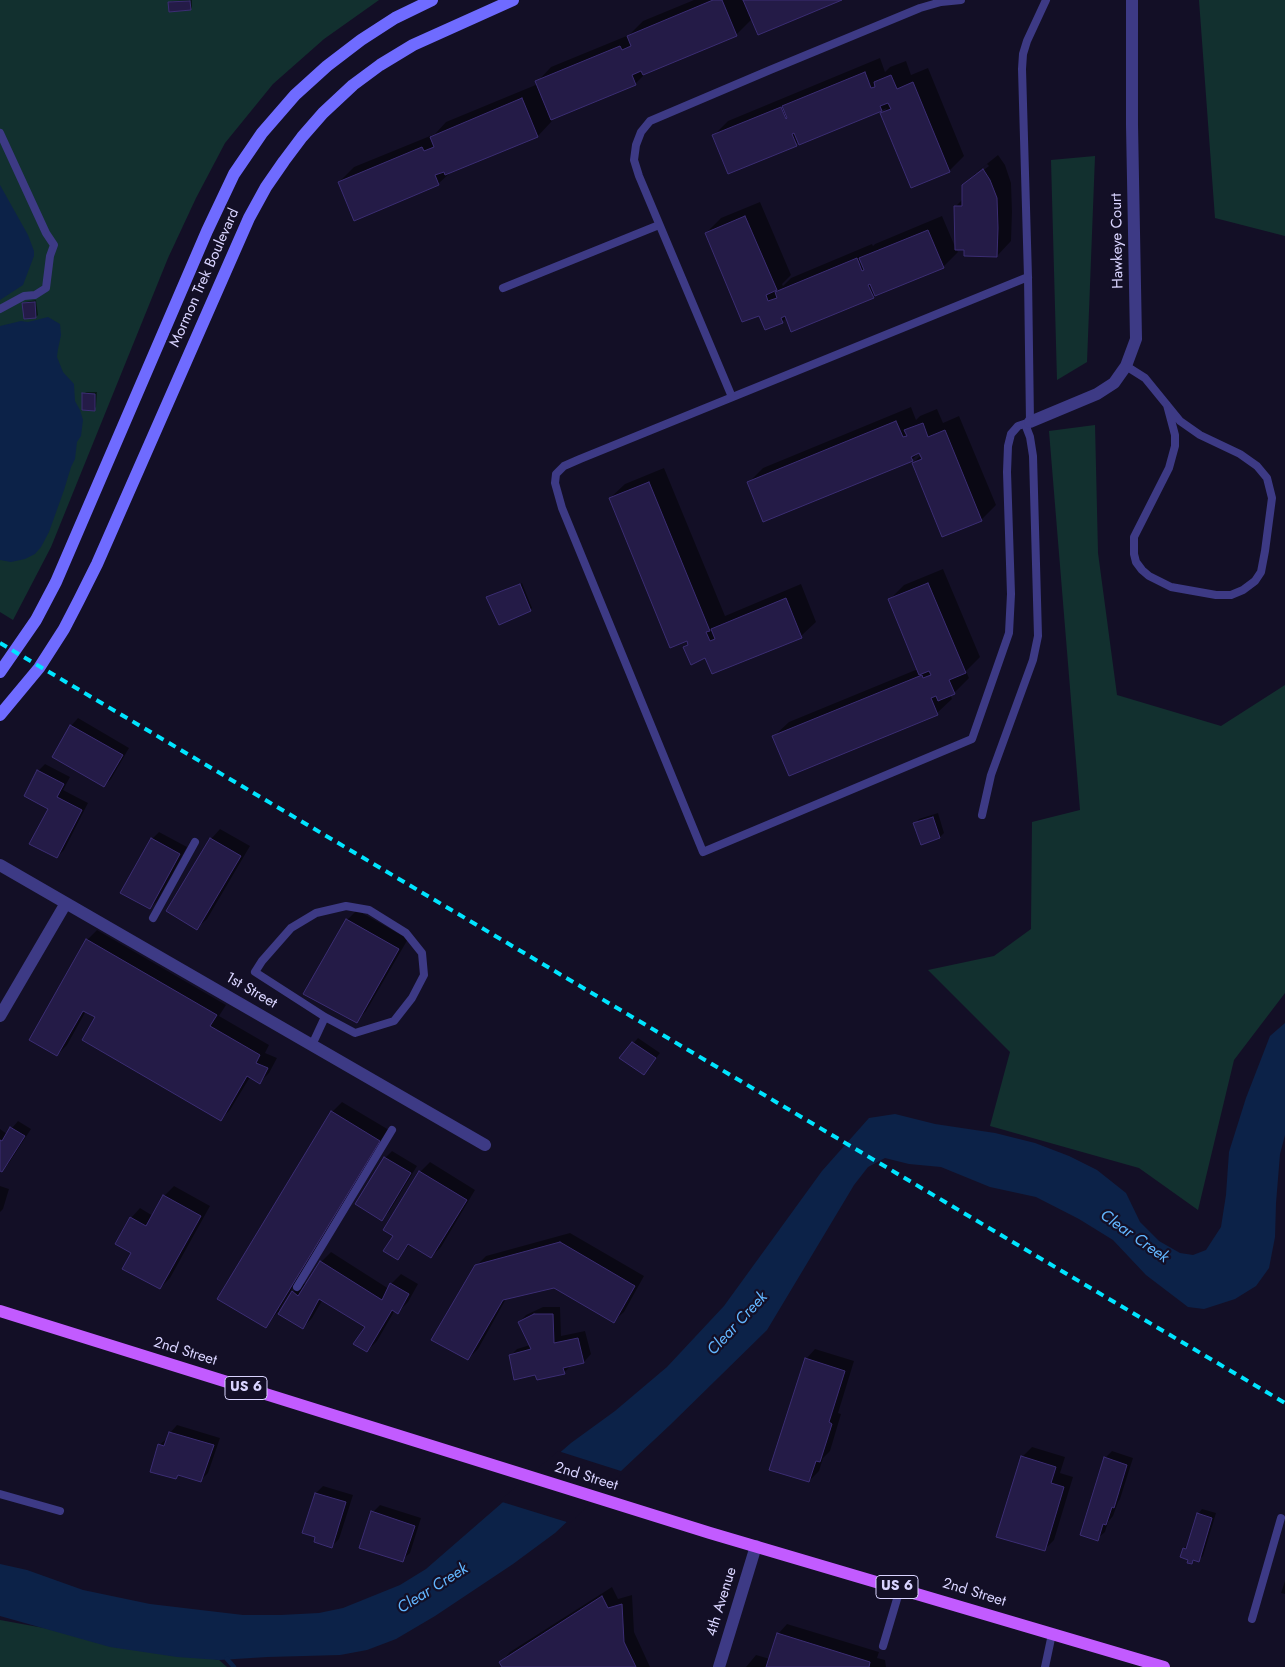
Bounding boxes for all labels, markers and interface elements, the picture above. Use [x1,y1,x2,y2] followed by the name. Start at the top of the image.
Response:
[1108,193,1128,289] street label: Hawkeye Court
[166,206,244,350] street label: Mormon Trek Boulevard
[222,969,280,1013] street label: 1st Street
[1096,1206,1172,1268] water label: Clear Creek
[704,1288,772,1360] water label: Clear Creek
[151,1334,219,1370] street label: 2nd Street
[225,1376,267,1400] road number: US 6
[552,1459,620,1495] street label: 2nd Street
[394,1560,472,1618] water label: Clear Creek
[703,1565,741,1639] street label: 4th Avenue
[876,1575,918,1598] road number: US 6
[940,1575,1008,1611] street label: 2nd Street

